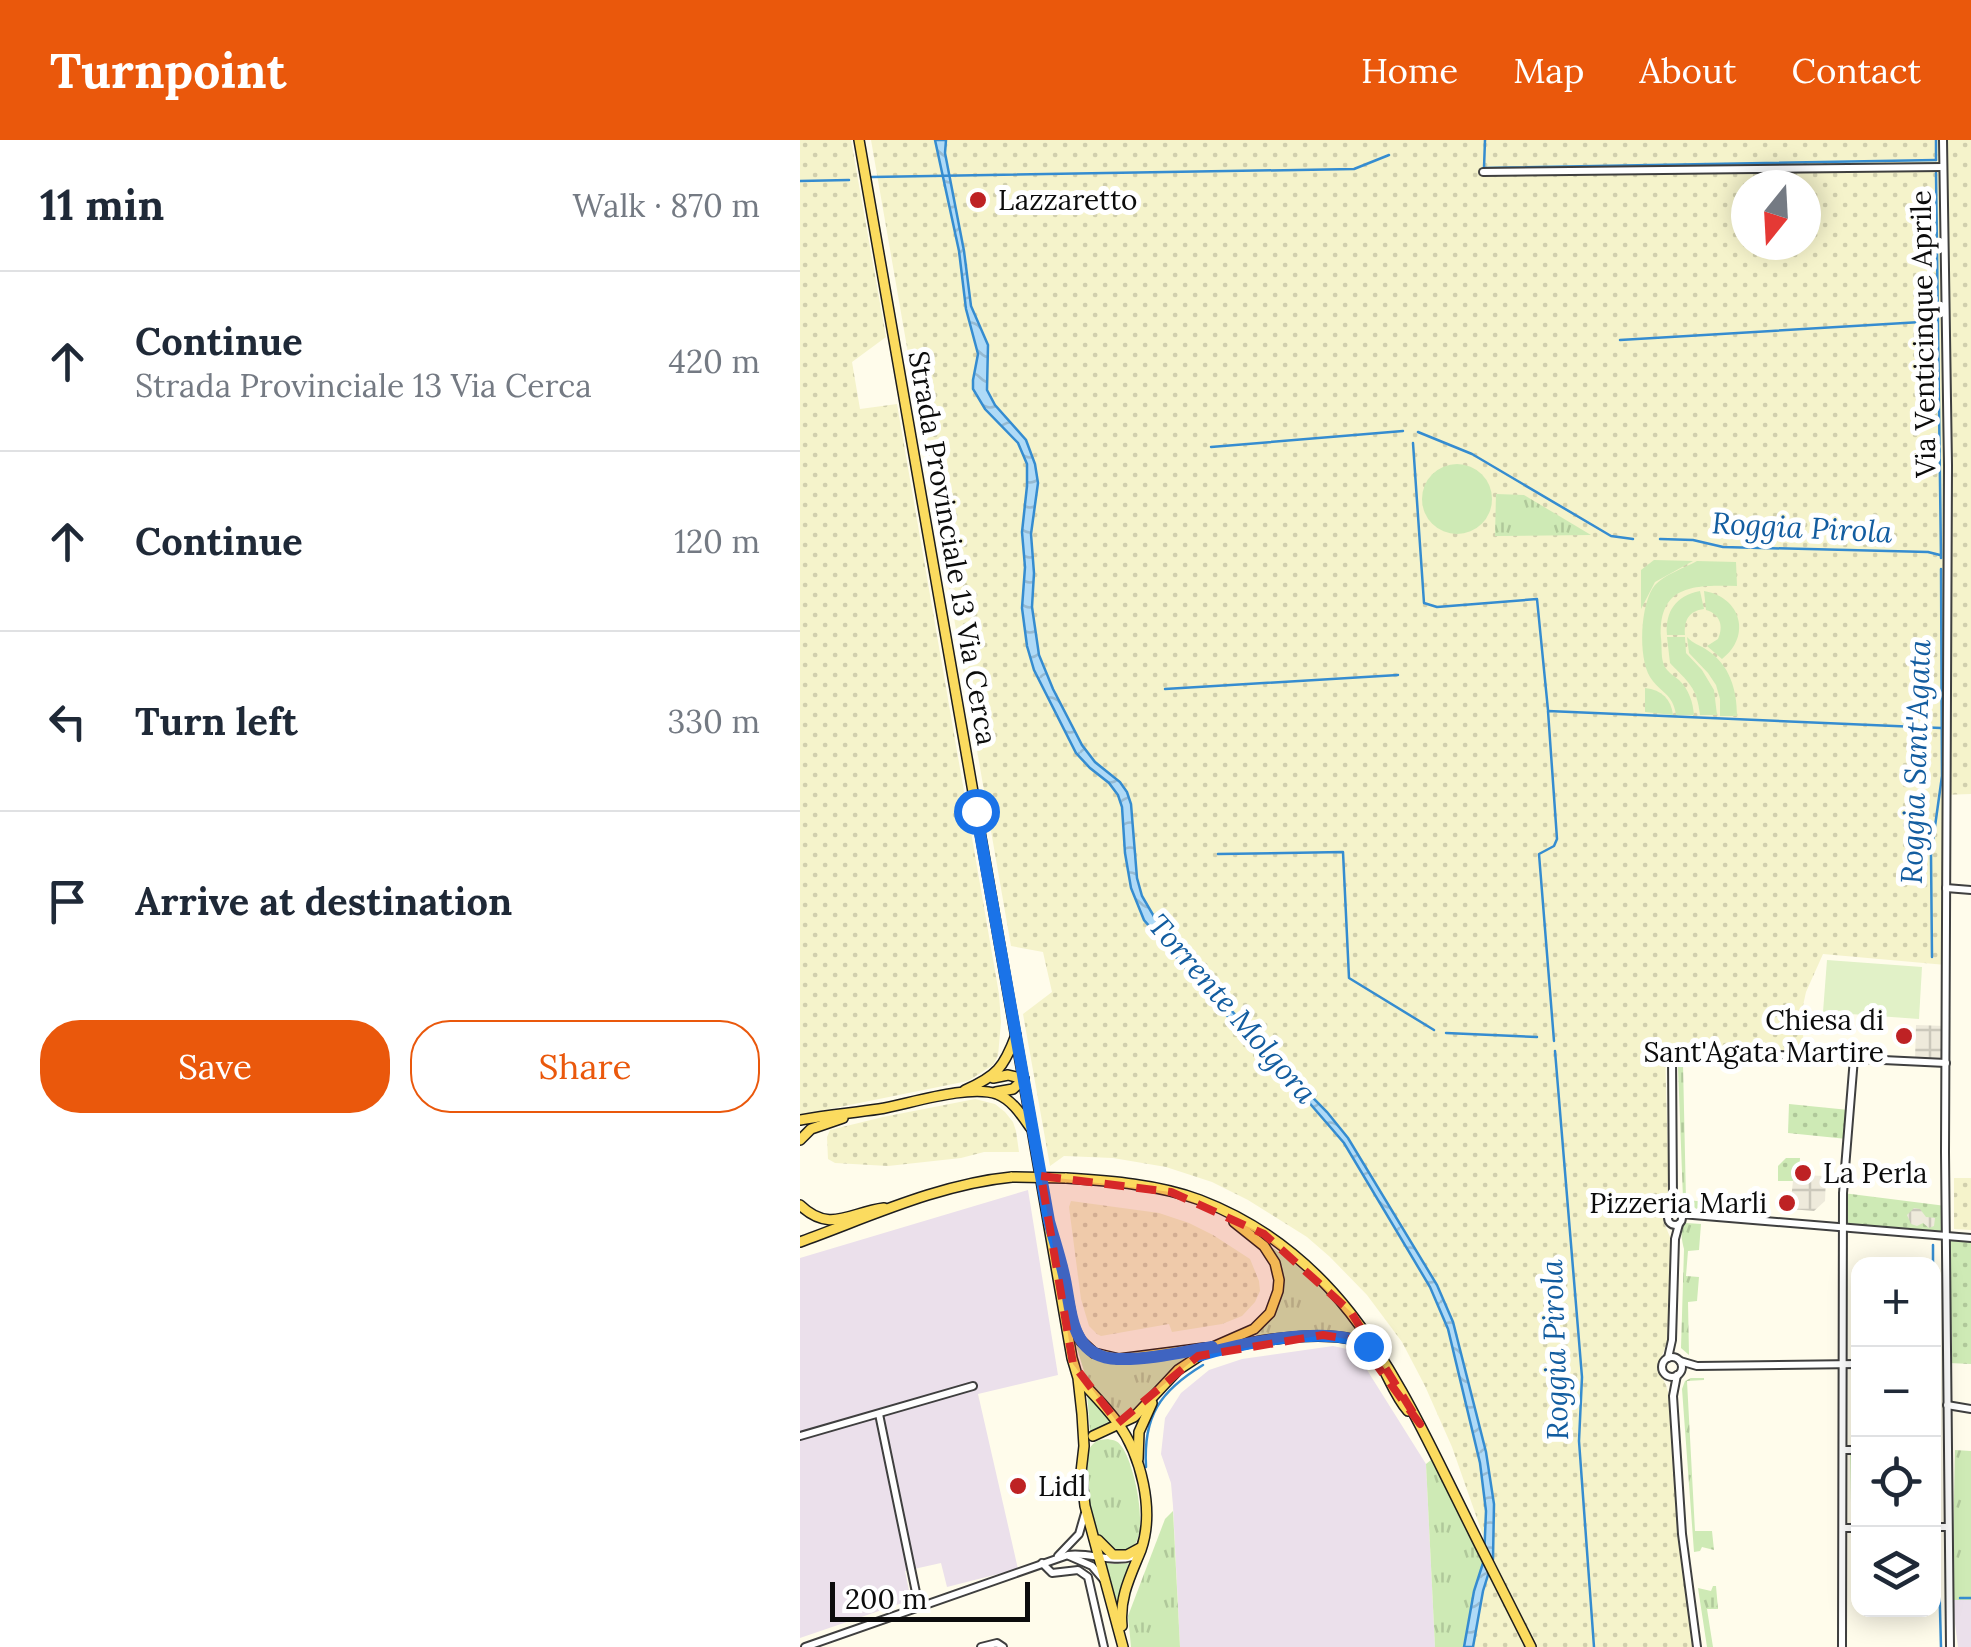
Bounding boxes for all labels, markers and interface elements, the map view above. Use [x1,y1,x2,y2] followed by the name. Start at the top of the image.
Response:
[50,40,286,101] text: Turnpoint
[1361,48,1458,93] text: Home
[1513,48,1584,93] text: Map
[1639,48,1737,93] text: About
[1792,48,1921,93] text: Contact
[1731,170,1821,260] north arrow
[40,178,164,232] text: 11 min
[998,182,1137,218] place label: Lazzaretto
[573,185,760,226] text: Walk · 870 m
[967,189,989,211] marker: Lazzaretto
[1902,190,1944,479] street label: Via Venticinque Aprile
[135,317,303,365] text: Continue
[40,334,95,389] icon: ahead
[669,341,760,382] text: 420 m
[901,348,1005,748] street label: Strada Provinciale 13 Via Cerca
[135,365,592,406] text: Strada Provinciale 13 Via Cerca
[1711,503,1894,551] water label: Roggia Pirola
[40,514,95,569] icon: ahead
[135,517,303,565] text: Continue
[674,521,760,562] text: 120 m
[1892,638,1938,885] water label: Roggia Sant'Agata
[40,694,95,749] icon: left
[135,697,298,745] text: Turn left
[667,701,760,742] text: 330 m
[954,789,1000,835] route start
[40,874,95,929] icon: arrive
[135,877,512,925] text: Arrive at destination
[1140,906,1326,1111] water label: Torrente Molgora
[1643,1002,1884,1070] place label: Chiesa di Sant'Agata Martire
[40,1020,390,1113] button: Save
[410,1020,760,1113] button: Share
[1893,1025,1915,1047] marker: Chiesa di Sant'Agata Martire
[1823,1155,1928,1191] place label: La Perla
[1792,1162,1814,1184] marker: La Perla
[1589,1185,1767,1221] place label: Pizzeria Marli
[1776,1192,1798,1214] marker: Pizzeria Marli
[1851,1257,1941,1617] map controls
[1851,1257,1941,1347] button: +
[1532,1258,1576,1441] water label: Roggia Pirola
[1346,1324,1392,1370] route end
[1851,1347,1941,1437] button: −
[1851,1437,1941,1527] button: locate
[1038,1468,1086,1504] place label: Lidl
[1007,1475,1029,1497] marker: Lidl
[1851,1527,1941,1617] button: layers
[830,1577,1030,1622] scale bar
[845,1581,927,1617] text: 200 m

